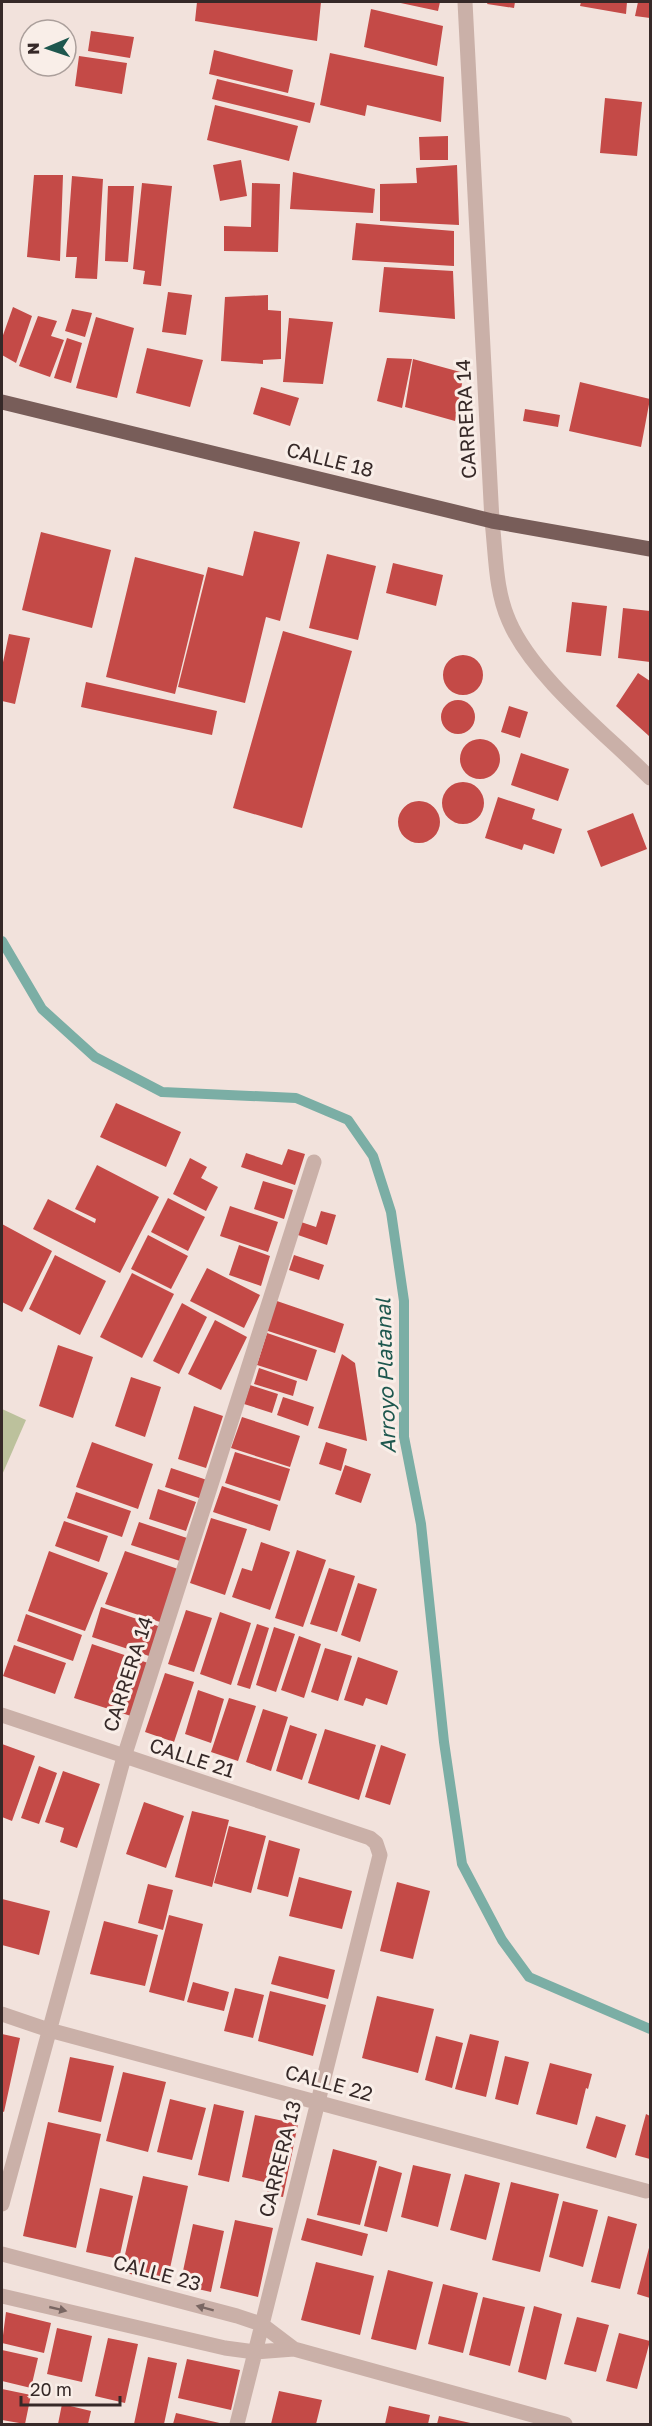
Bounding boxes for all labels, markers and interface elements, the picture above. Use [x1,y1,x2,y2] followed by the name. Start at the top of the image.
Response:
[18,18,78,78] north arrow
[23,42,43,55] text: N
[450,359,480,480] street label: CARRERA 14
[284,437,376,481] street label: CALLE 18
[369,1297,401,1454] water label: Arroyo Platanal
[97,1613,157,1734] street label: CARRERA 14
[147,1732,238,1782] street label: CALLE 21
[283,2059,376,2105] street label: CALLE 22
[253,2098,305,2220] street label: CARRERA 13
[111,2249,204,2295] street label: CALLE 23
[196,2302,215,2312] one-way arrow
[49,2305,68,2315] one-way arrow
[21,2369,120,2407] scale bar
[30,2378,72,2400] text: 20 m

